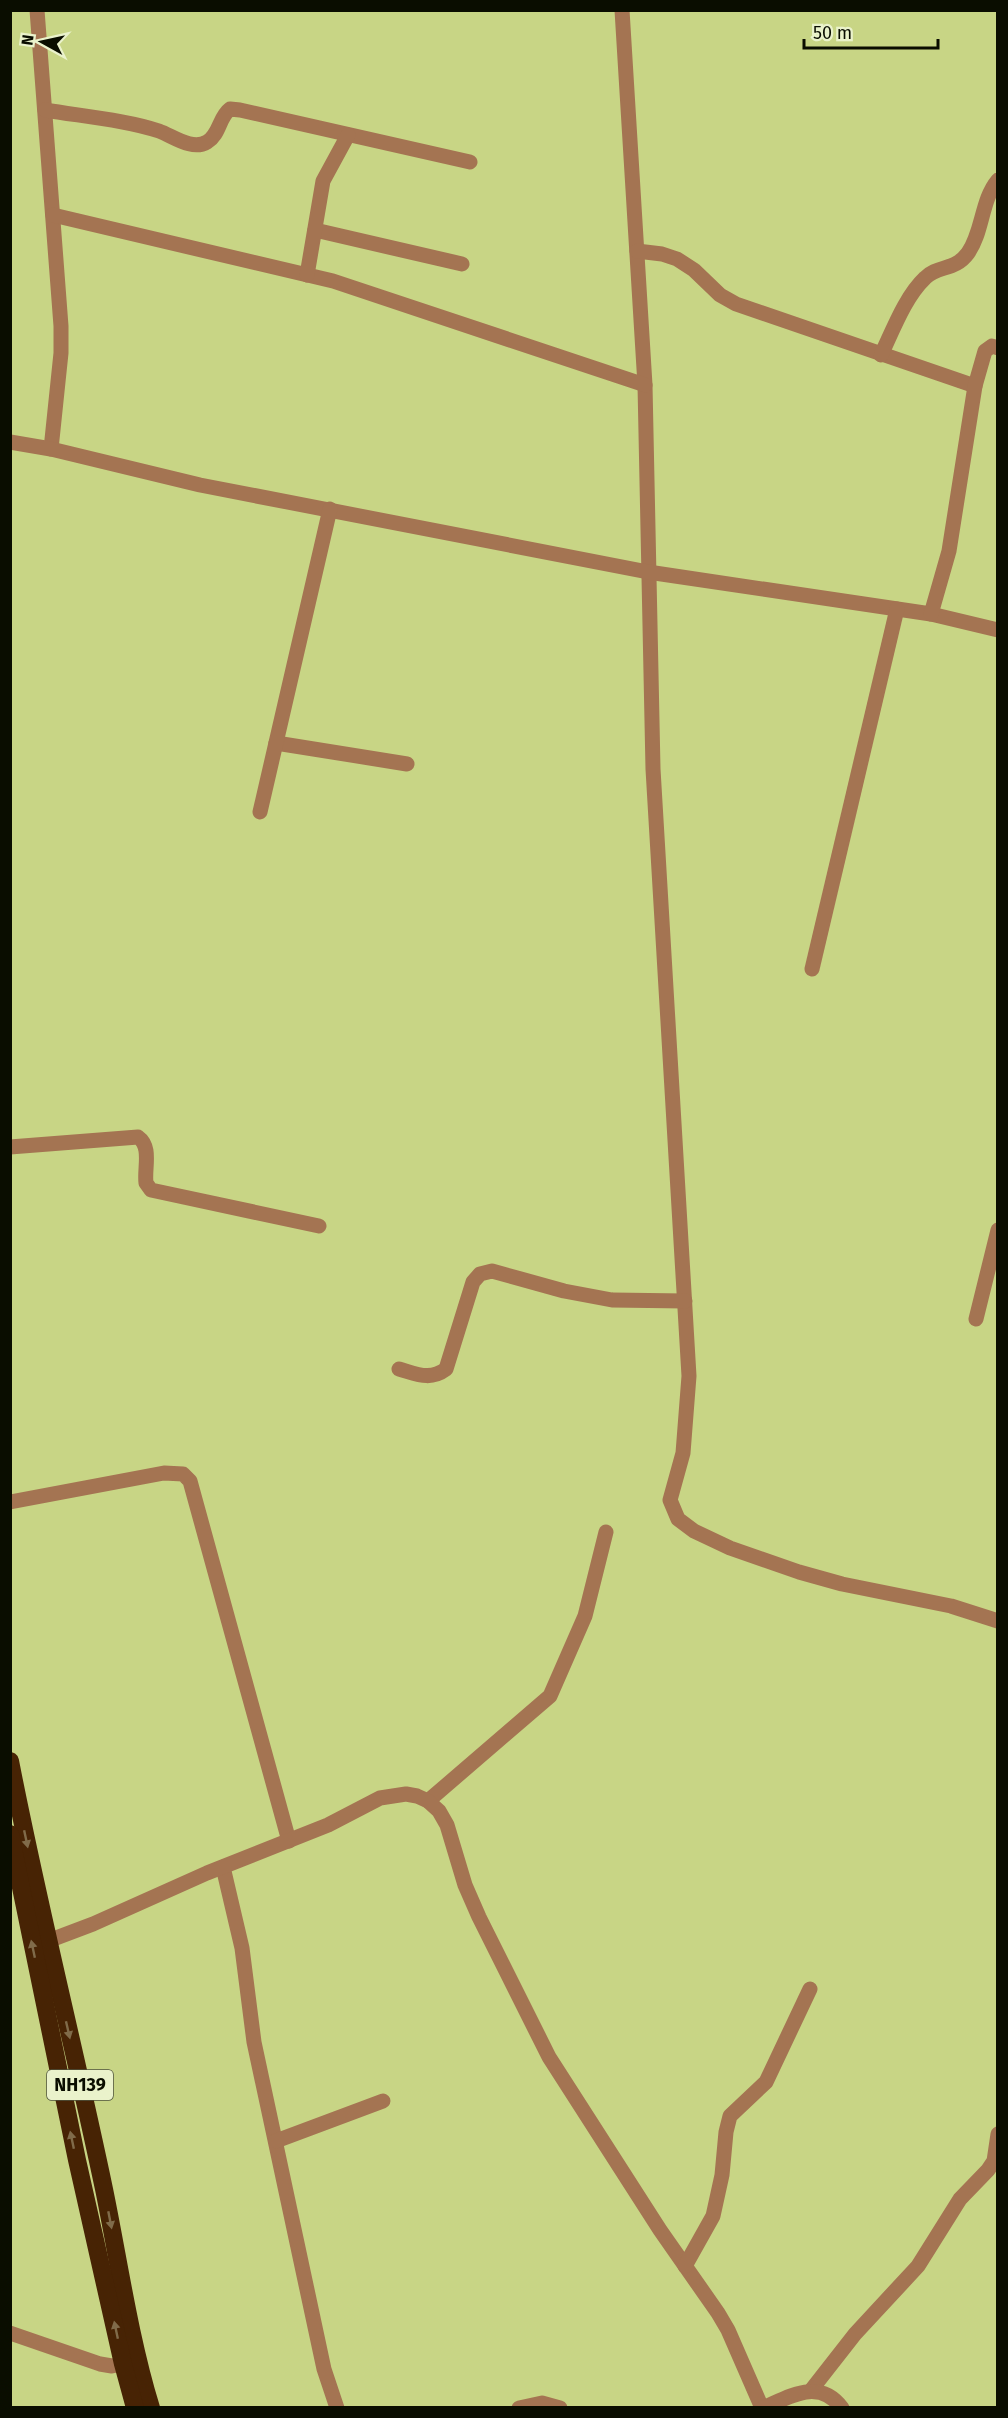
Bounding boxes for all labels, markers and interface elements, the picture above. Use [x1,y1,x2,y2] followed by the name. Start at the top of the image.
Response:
[12,12,72,72] north arrow
[804,12,938,50] scale bar
[813,22,852,44] text: 50 m
[17,33,38,47] text: N
[21,1830,31,1849] one-way arrow
[28,1940,37,1959] one-way arrow
[63,2021,73,2039] one-way arrow
[47,2070,113,2100] road number: NH139
[67,2131,76,2150] one-way arrow
[106,2211,115,2230] one-way arrow
[110,2321,120,2340] one-way arrow

